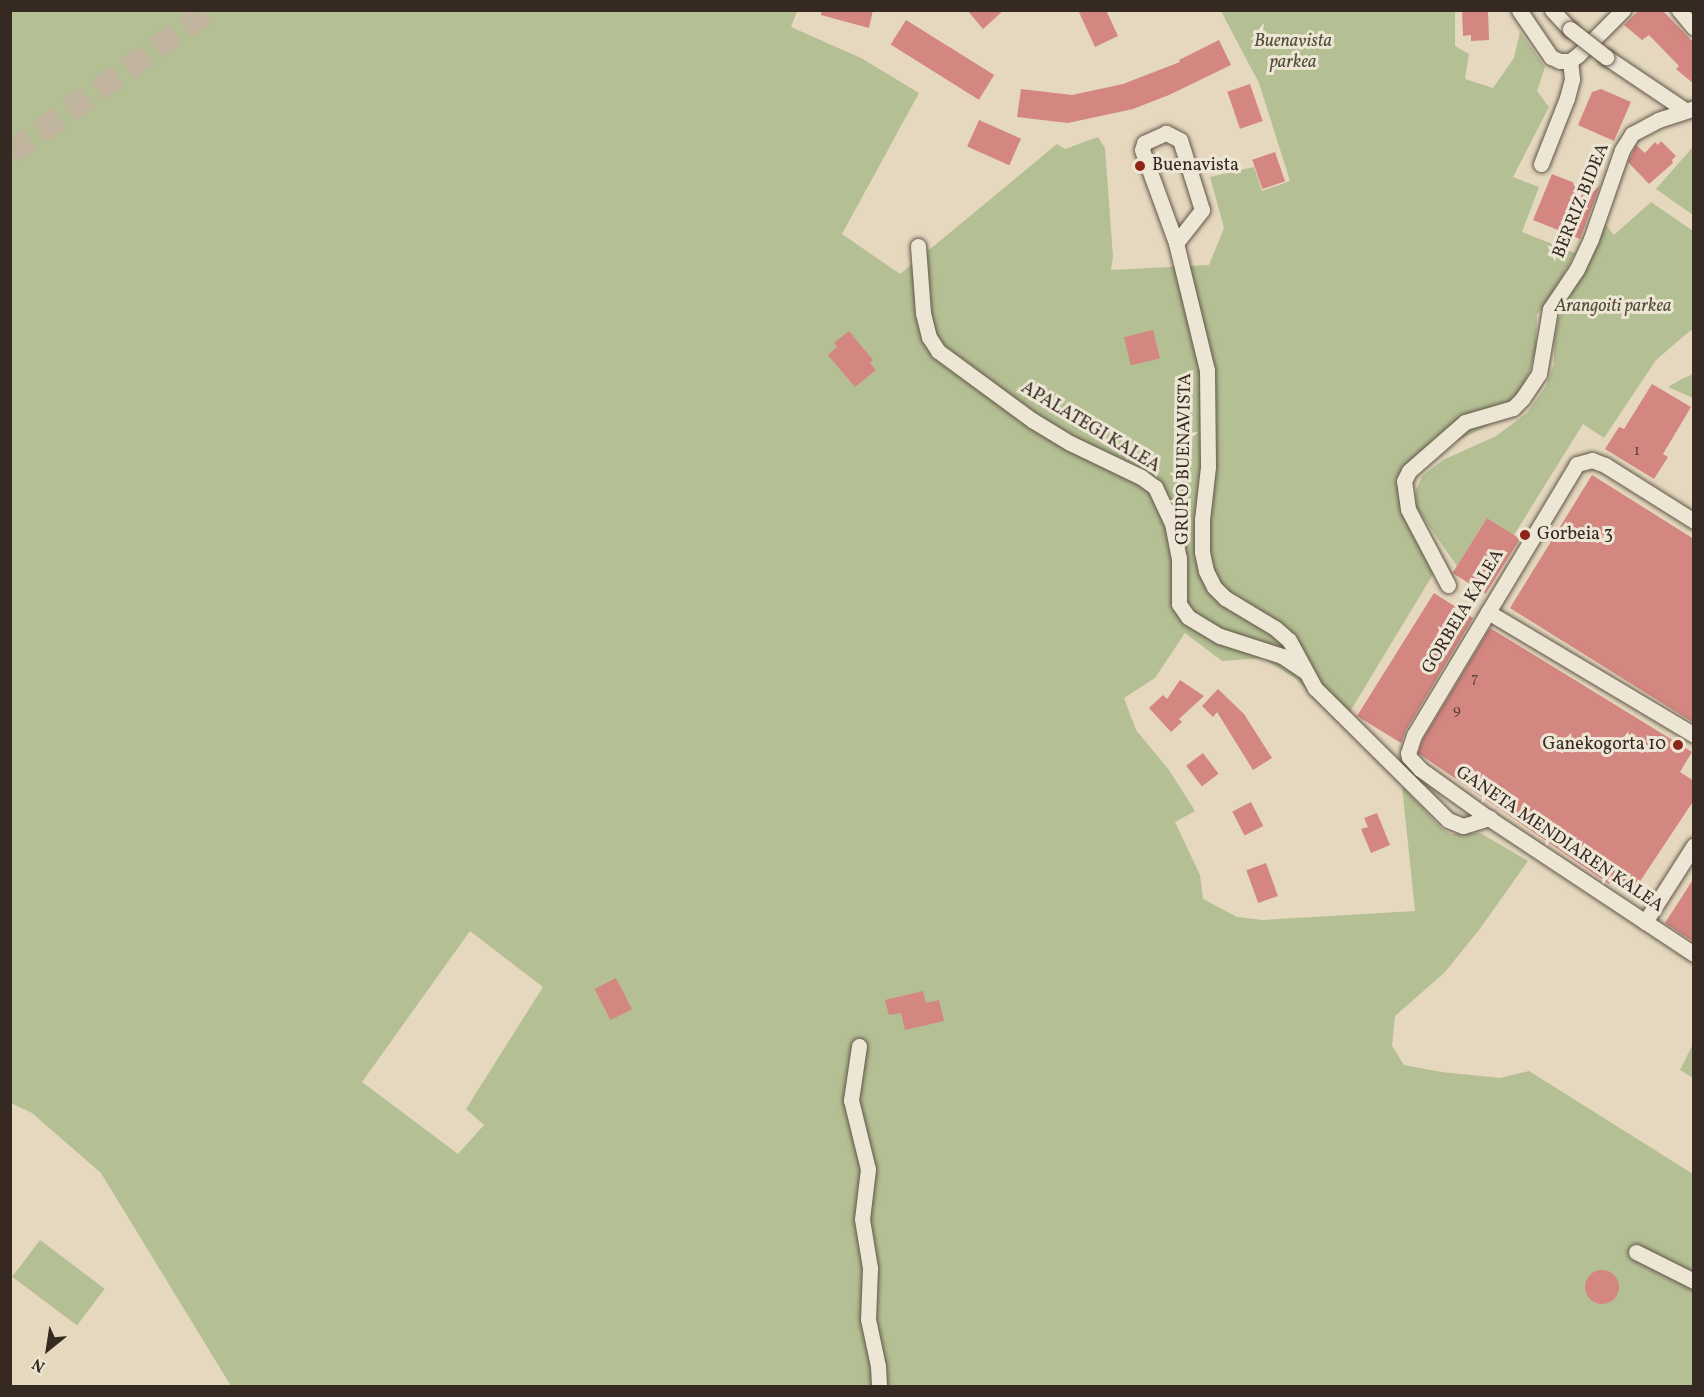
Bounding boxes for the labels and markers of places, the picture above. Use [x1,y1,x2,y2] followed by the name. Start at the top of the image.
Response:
[1152,155,1239,177] place label: Buenavista
[1133,159,1147,173] marker: Buenavista
[1537,524,1613,546] place label: Gorbeia 3
[1518,528,1532,542] marker: Gorbeia 3
[1542,734,1666,756] place label: Ganekogorta 10
[1671,738,1685,752] marker: Ganekogorta 10

